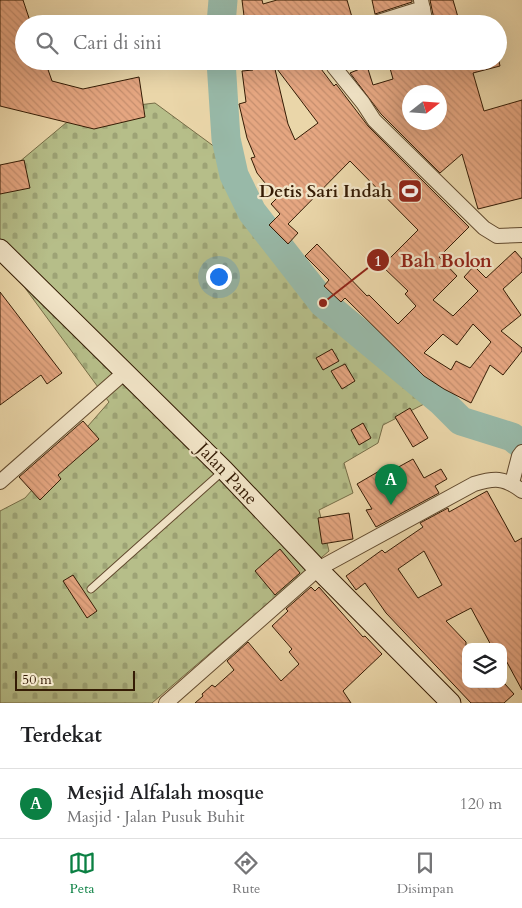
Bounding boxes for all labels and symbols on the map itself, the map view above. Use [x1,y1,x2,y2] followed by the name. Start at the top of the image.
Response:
[402,85,447,130] north arrow
[397,178,423,204] sports icon: Detis Sari Indah
[259,179,392,204] place label: Detis Sari Indah
[365,243,502,277] callout: Bah Bolon
[400,248,493,274] text: Bah Bolon
[374,251,382,271] text: 1
[206,264,232,290] your location
[189,435,263,511] street label: Jalan Pane
[375,464,407,505] pin: A
[15,668,135,691] scale bar

